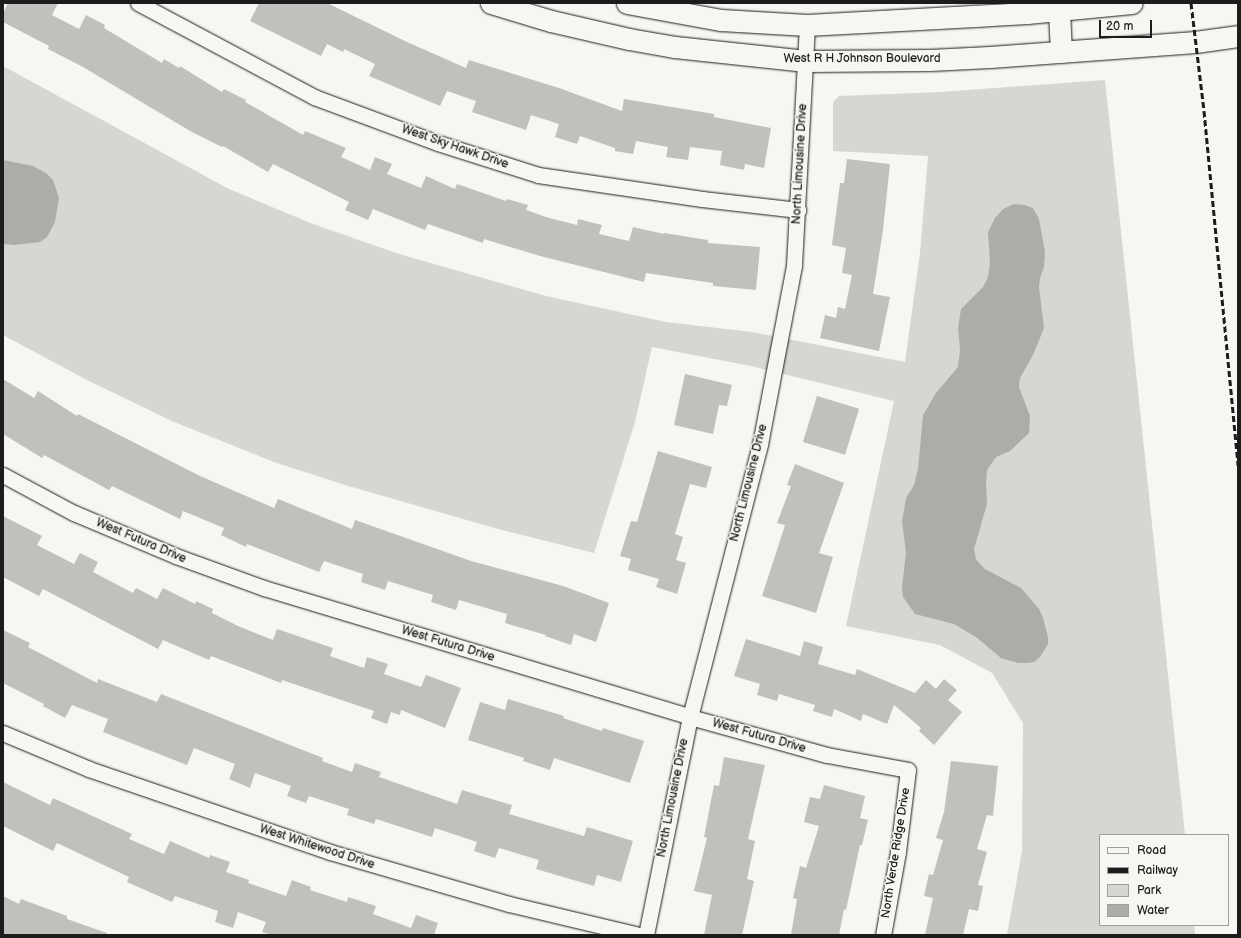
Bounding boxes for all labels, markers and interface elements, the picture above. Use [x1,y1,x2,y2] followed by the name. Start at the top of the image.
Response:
[1101,12,1154,38] scale bar
[1106,19,1133,34] text: 20 m
[783,52,941,66] street label: West R H Johnson Boulevard
[790,103,810,225] street label: North Limousine Drive
[399,122,511,172] street label: West Sky Hawk Drive
[727,423,771,543] street label: North Limousine Drive
[94,516,188,566] street label: West Futura Drive
[400,623,496,665] street label: West Futura Drive
[711,716,807,756] street label: West Futura Drive
[654,737,692,859] street label: North Limousine Drive
[879,786,913,920] street label: North Verde Ridge Drive
[257,822,377,872] street label: West Whitewood Drive
[1099,834,1229,926] legend
[1137,843,1166,858] text: Road
[1137,863,1178,878] text: Railway
[1137,883,1161,898] text: Park
[1137,903,1169,918] text: Water

